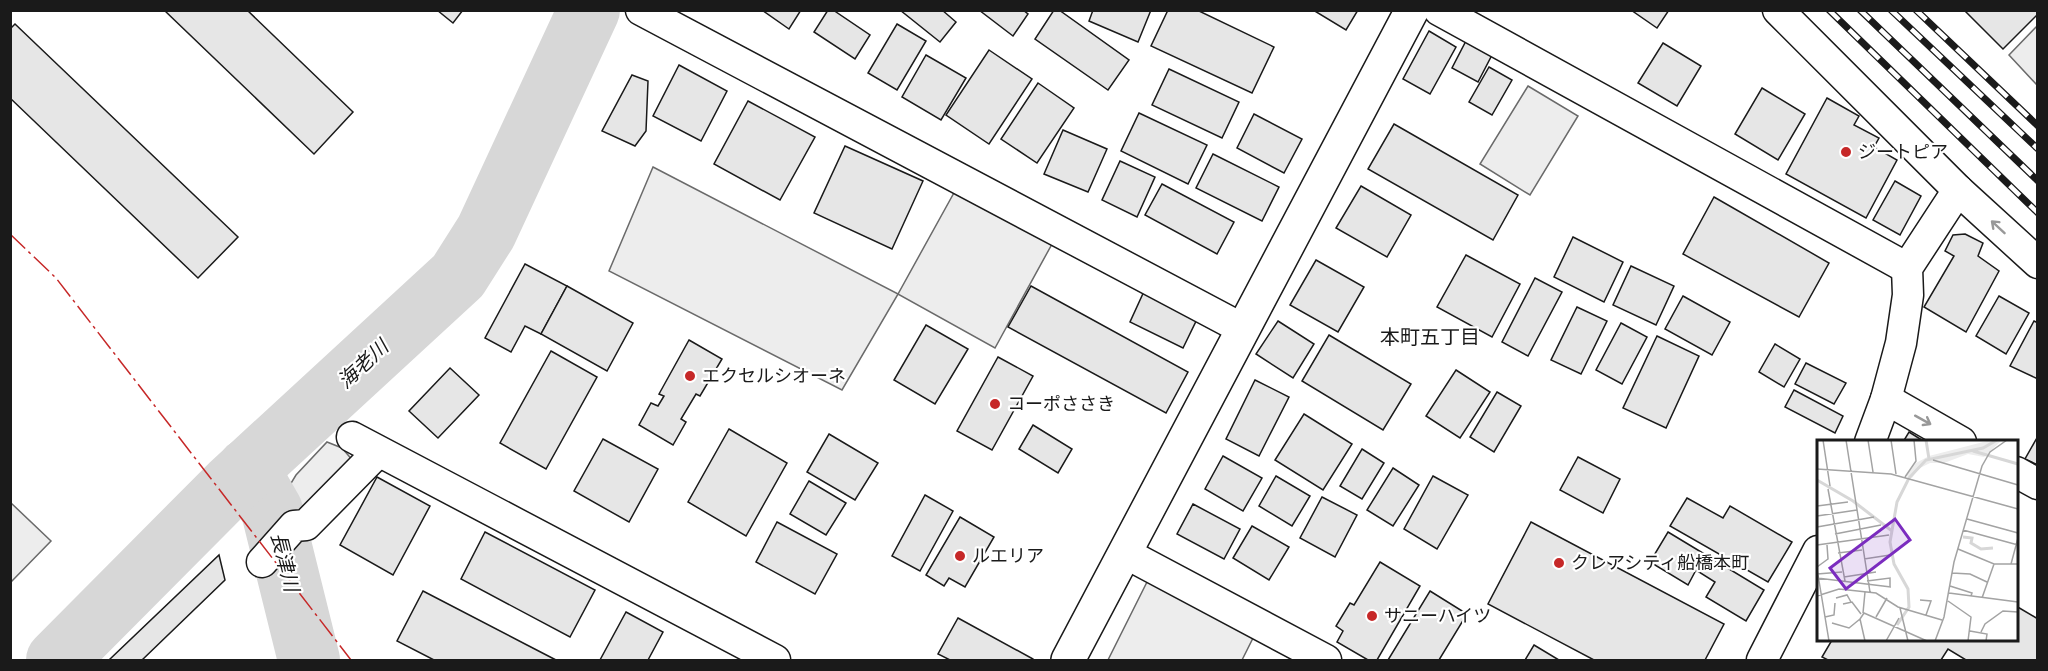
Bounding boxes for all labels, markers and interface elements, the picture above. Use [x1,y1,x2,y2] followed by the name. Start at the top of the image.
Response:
[1858,141,1948,161] place label: ジートピア
[1839,145,1853,159] marker: ジートピア
[1991,220,2006,234] one-way arrow
[1380,325,1480,348] district label: 本町五丁目
[333,333,394,393] water label: 海老川
[702,365,846,385] place label: エクセルシオーネ
[683,369,697,383] marker: エクセルシオーネ
[1007,393,1115,413] place label: コーポささき
[988,397,1002,411] marker: コーポささき
[1914,415,1932,426] one-way arrow
[1817,440,2018,641] inset map
[267,530,304,596] water label: 長津川
[972,545,1044,565] place label: ルエリア
[953,549,967,563] marker: ルエリア
[1571,552,1749,572] place label: クレアシティ船橋本町
[1552,556,1566,570] marker: クレアシティ船橋本町
[1384,605,1491,625] place label: サニーハイツ
[1365,609,1379,623] marker: サニーハイツ

